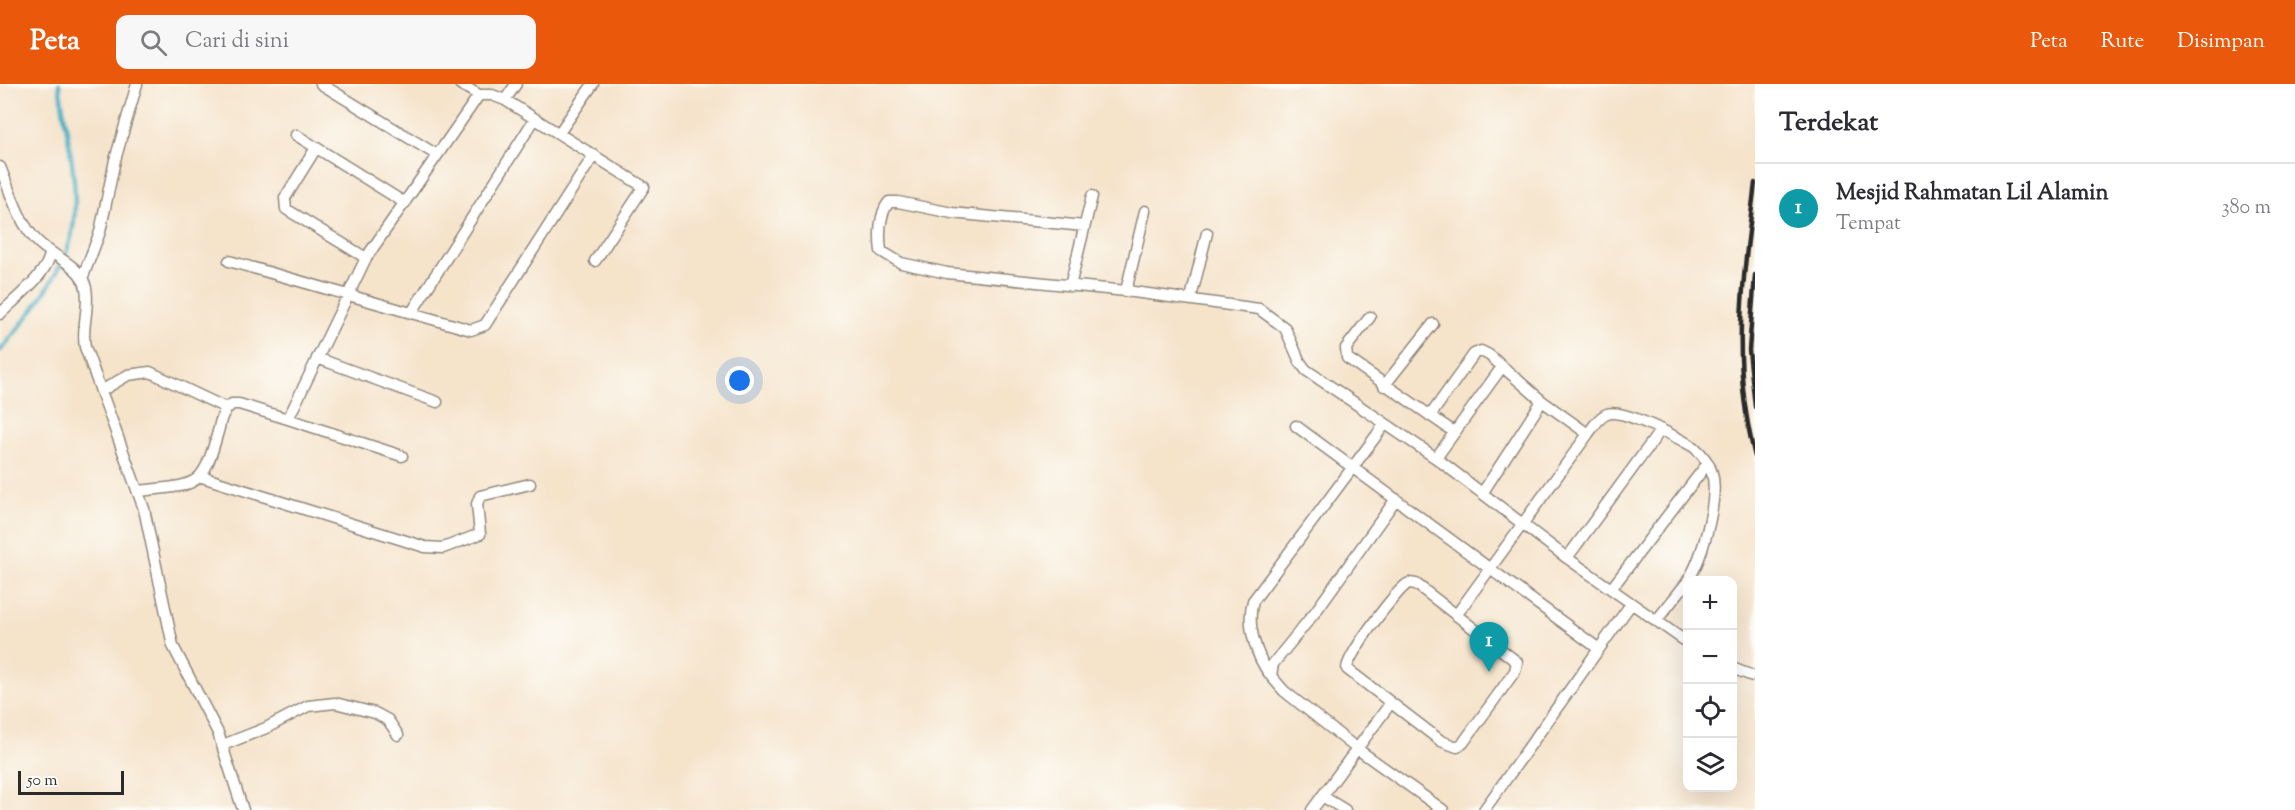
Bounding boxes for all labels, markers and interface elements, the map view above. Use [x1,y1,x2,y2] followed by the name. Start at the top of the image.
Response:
[116,15,536,69] search box
[30,22,80,62] text: Peta
[137,26,170,59] icon: search
[185,26,289,58] text: Cari di sini
[2030,27,2068,57] text: Peta
[2101,27,2144,57] text: Rute
[2177,27,2265,57] text: Disimpan
[1779,105,1878,142] text: Terdekat
[1836,178,2108,210] text: Mesjid Rahmatan Lil Alamin
[1795,194,1802,223] text: 1
[2222,194,2271,223] text: 380 m
[1836,210,1901,239] text: Tempat
[725,366,754,395] your location
[1683,576,1737,792] map controls
[1683,576,1737,630] button: +
[1470,622,1508,672] pin: 1
[1683,630,1737,684] button: −
[1683,684,1737,738] button: locate
[1683,738,1737,792] button: layers
[18,768,124,796] scale bar
[27,770,58,793] text: 50 m

